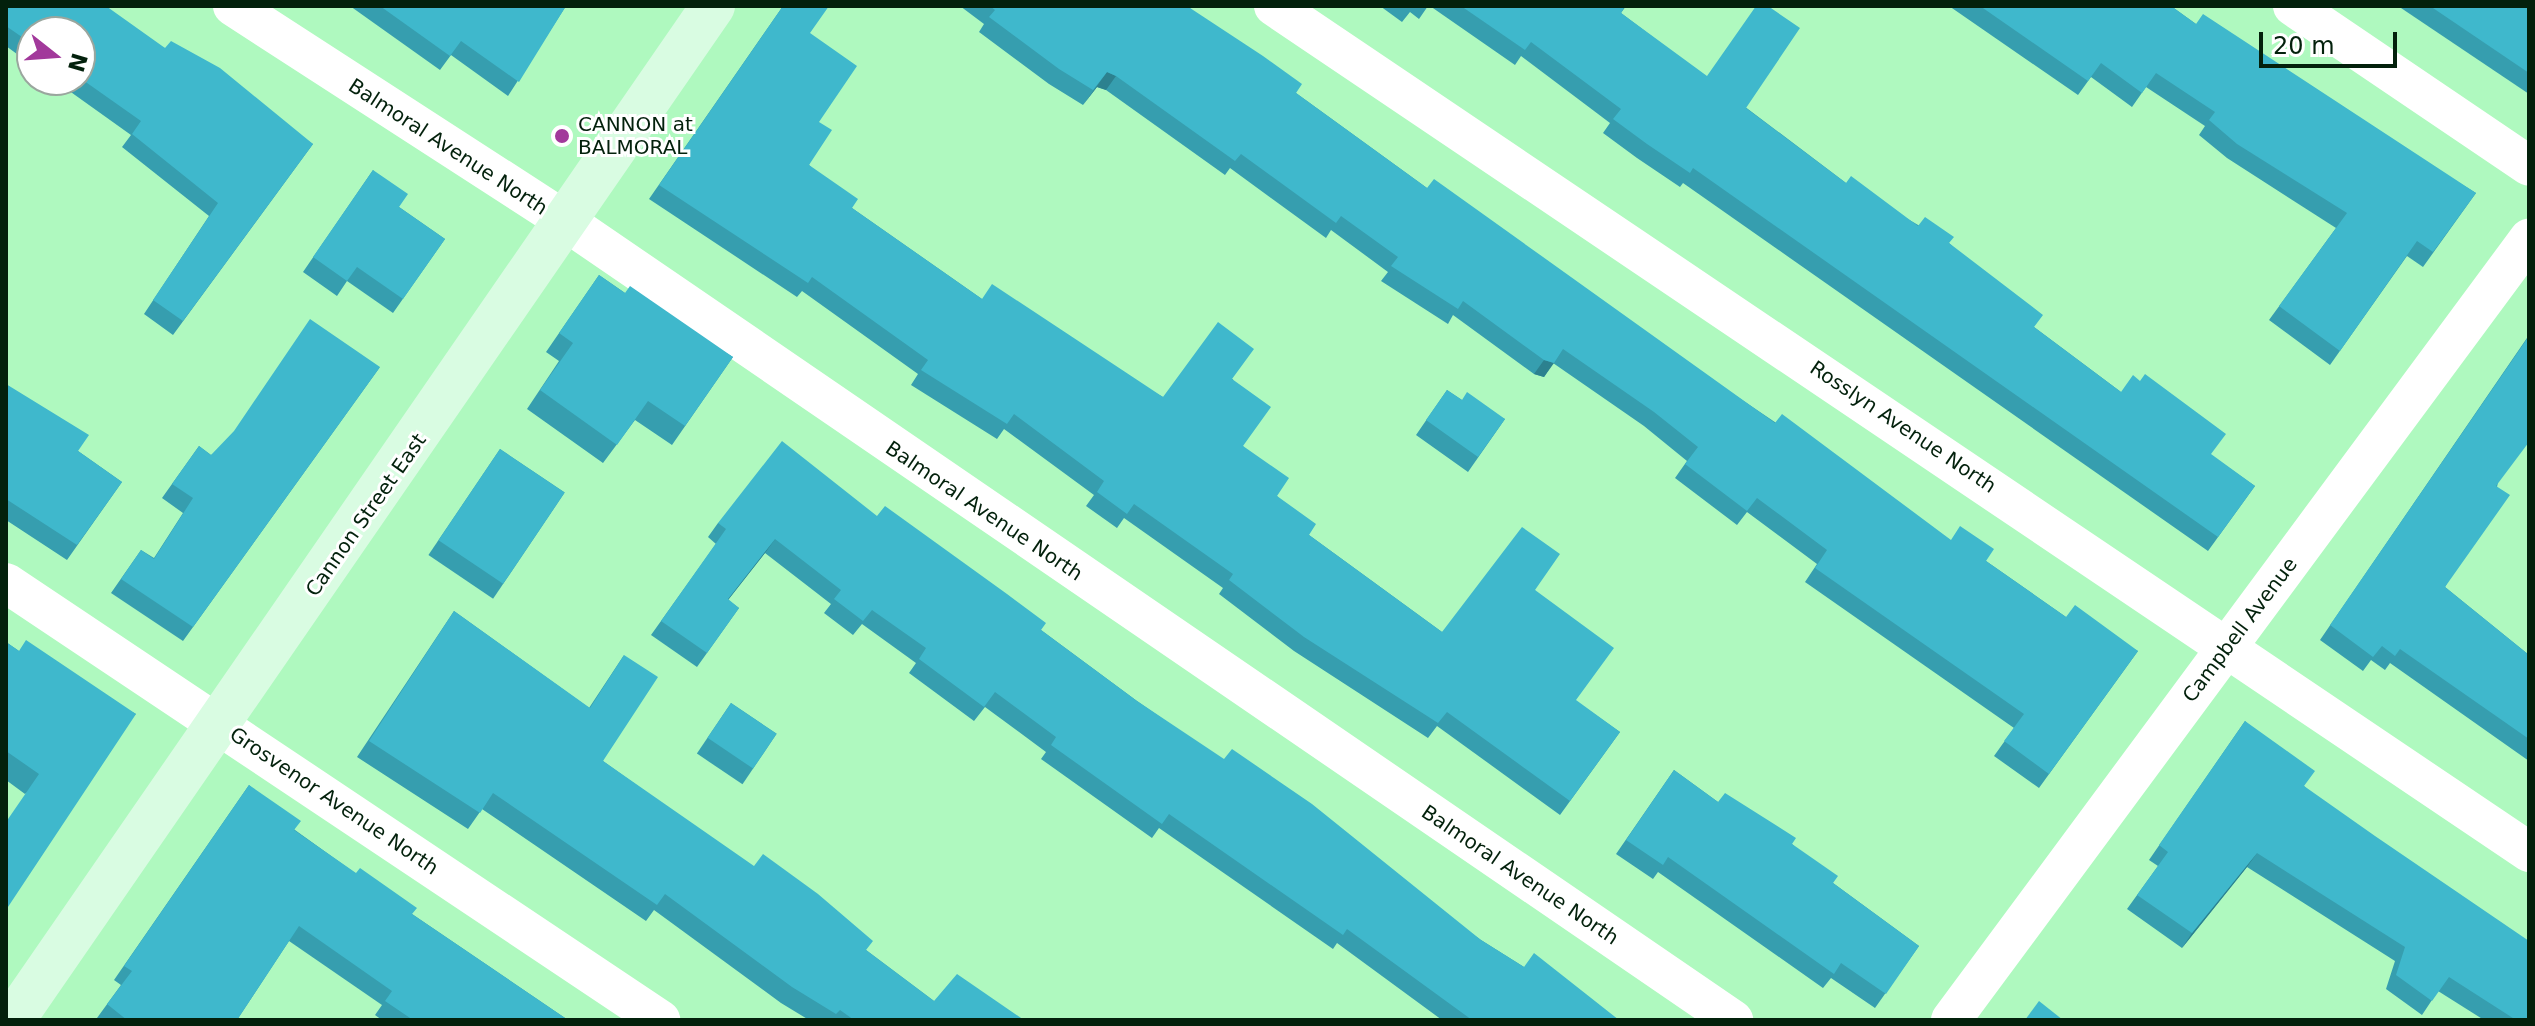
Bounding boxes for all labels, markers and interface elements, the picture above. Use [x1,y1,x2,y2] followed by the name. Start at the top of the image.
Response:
[16,16,96,96] north arrow
[2263,16,2401,66] scale bar
[2273,32,2335,60] text: 20 m
[63,50,92,75] text: N
[344,74,552,220] street label: Balmoral Avenue North
[578,112,693,159] place label: CANNON at BALMORAL
[553,127,571,145] marker: CANNON at BALMORAL
[1805,356,2001,498] street label: Rosslyn Avenue North
[301,429,431,601] street label: Cannon Street East
[881,436,1087,586] street label: Balmoral Avenue North
[2178,553,2302,707] street label: Campbell Avenue
[225,722,443,880] street label: Grosvenor Avenue North
[1417,800,1623,950] street label: Balmoral Avenue North

